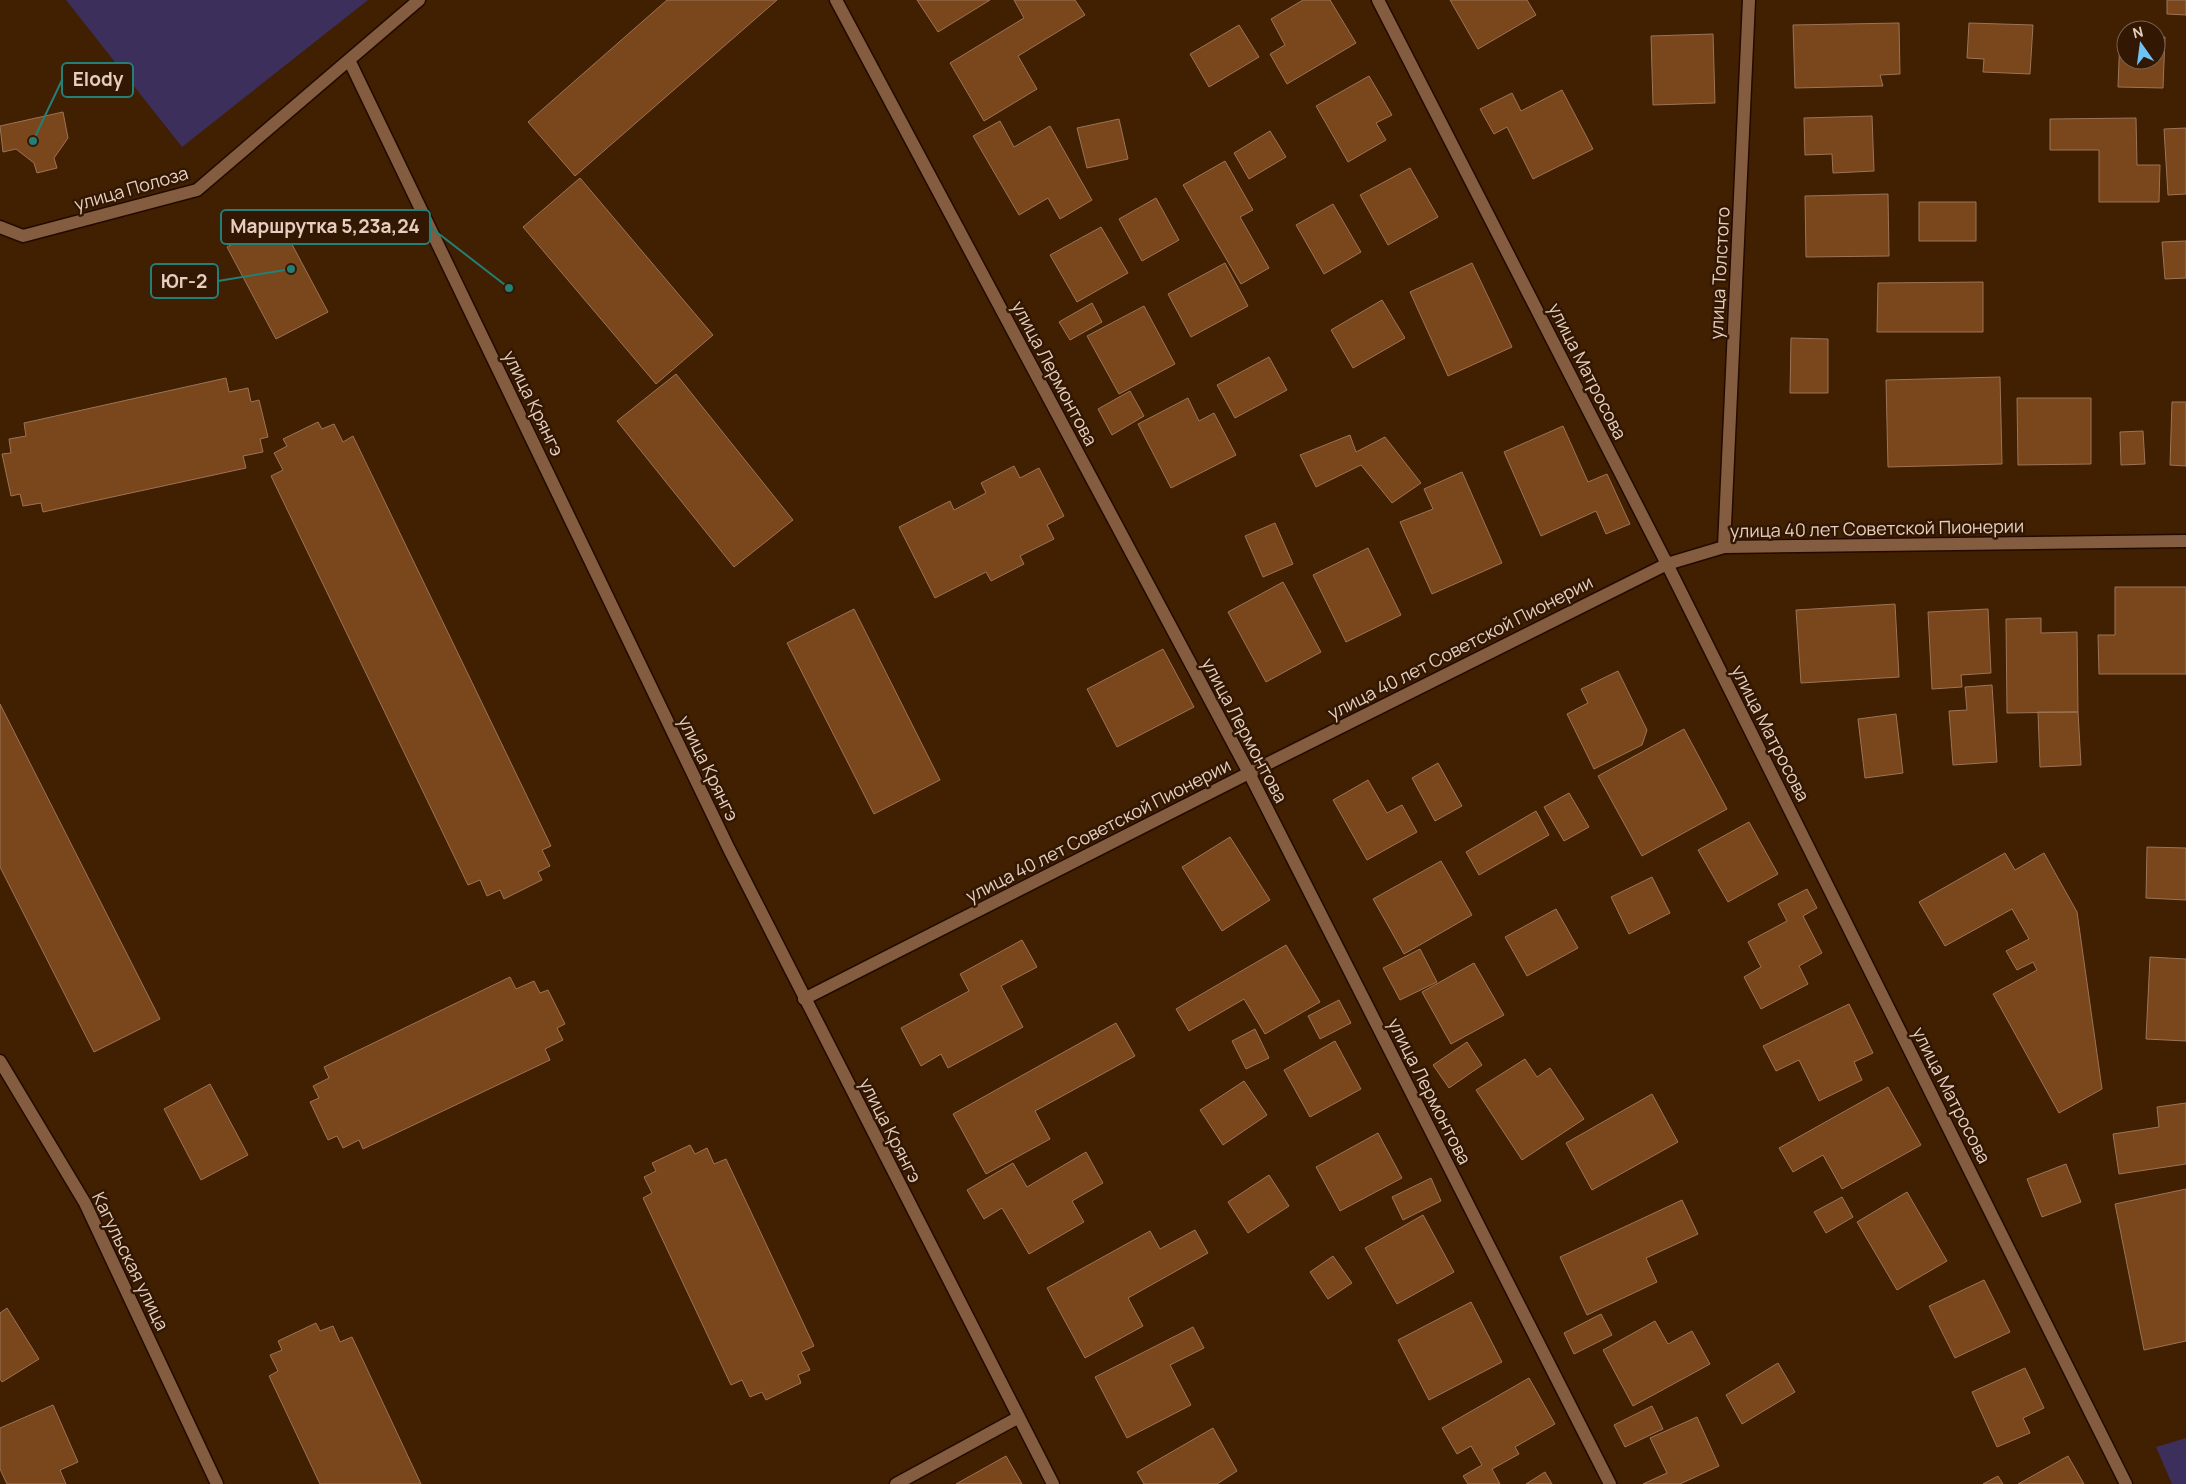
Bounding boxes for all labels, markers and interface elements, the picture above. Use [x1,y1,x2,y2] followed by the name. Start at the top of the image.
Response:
[2116,20,2166,70] north arrow
[2131,21,2145,42] text: N
[62,63,133,97] callout: Elody
[73,66,124,92] text: Elody
[71,160,191,216] street label: улица Полоза
[1704,206,1734,340] street label: улица Толстого
[221,210,430,244] callout: Маршрутка 5,23а,24
[230,213,420,239] text: Маршрутка 5,23а,24
[151,264,218,298] callout: Юг-2
[161,268,207,294] text: Юг-2
[1007,296,1103,450] street label: улица Лермонтова
[1543,299,1633,443] street label: улица Матросова
[498,346,570,460] street label: улица Крянгэ
[1730,513,2024,543] street label: улица 40 лет Советской Пионерии
[1323,569,1597,725] street label: улица 40 лет Советской Пионерии
[1197,653,1293,807] street label: улица Лермонтова
[1726,661,1816,805] street label: улица Матросова
[673,711,745,825] street label: улица Крянгэ
[961,752,1235,908] street label: улица 40 лет Советской Пионерии
[1383,1014,1477,1168] street label: улица Лермонтова
[1907,1023,1997,1167] street label: улица Матросова
[854,1074,928,1186] street label: улица Крянгэ
[87,1188,175,1334] street label: Кагульская улица

